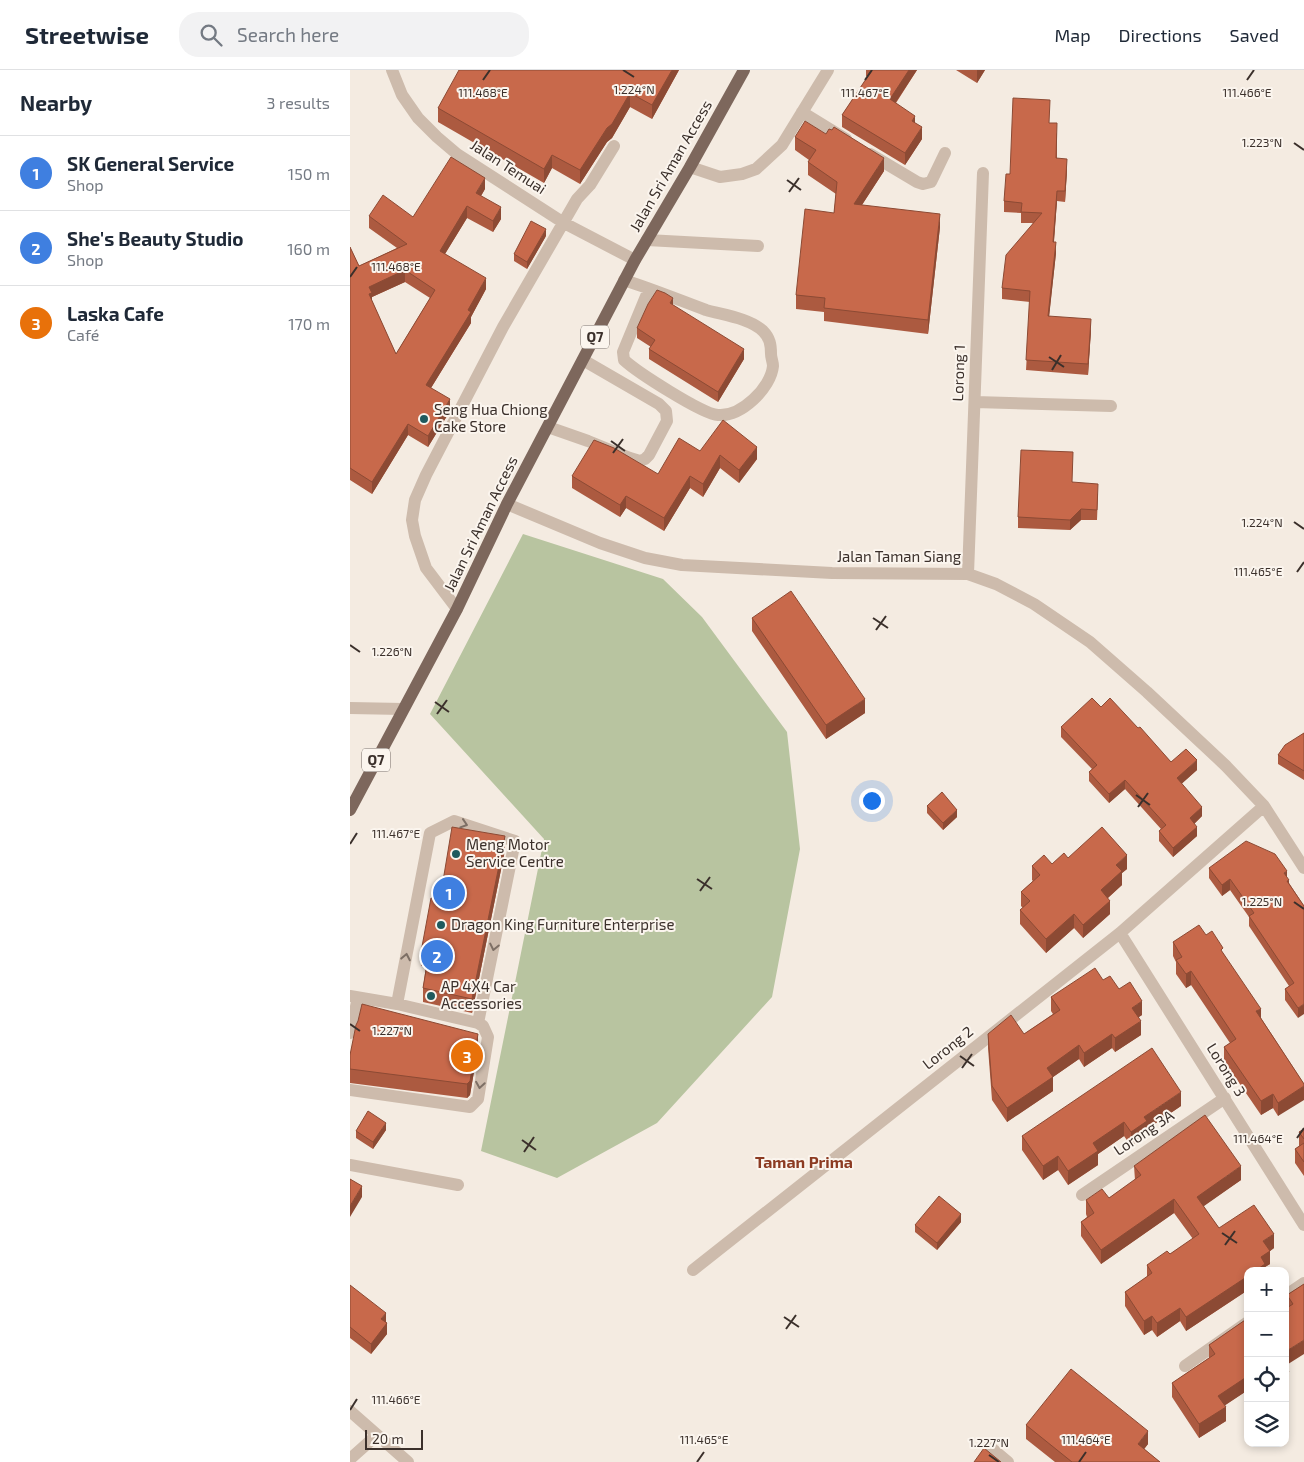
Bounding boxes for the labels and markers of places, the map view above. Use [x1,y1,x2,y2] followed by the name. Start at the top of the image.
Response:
[434,400,548,435] place label: Seng Hua Chiong Cake Store
[418,413,430,425] marker: Seng Hua Chiong Cake Store
[466,835,564,870] place label: Meng Motor Service Centre
[450,848,462,860] marker: Meng Motor Service Centre
[433,874,465,912] pin: 1
[451,915,674,933] place label: Dragon King Furniture Enterprise
[435,919,447,931] marker: Dragon King Furniture Enterprise
[421,937,453,975] pin: 2
[441,977,522,1012] place label: AP 4X4 Car Accessories
[425,990,437,1002] marker: AP 4X4 Car Accessories
[451,1037,483,1075] pin: 3

